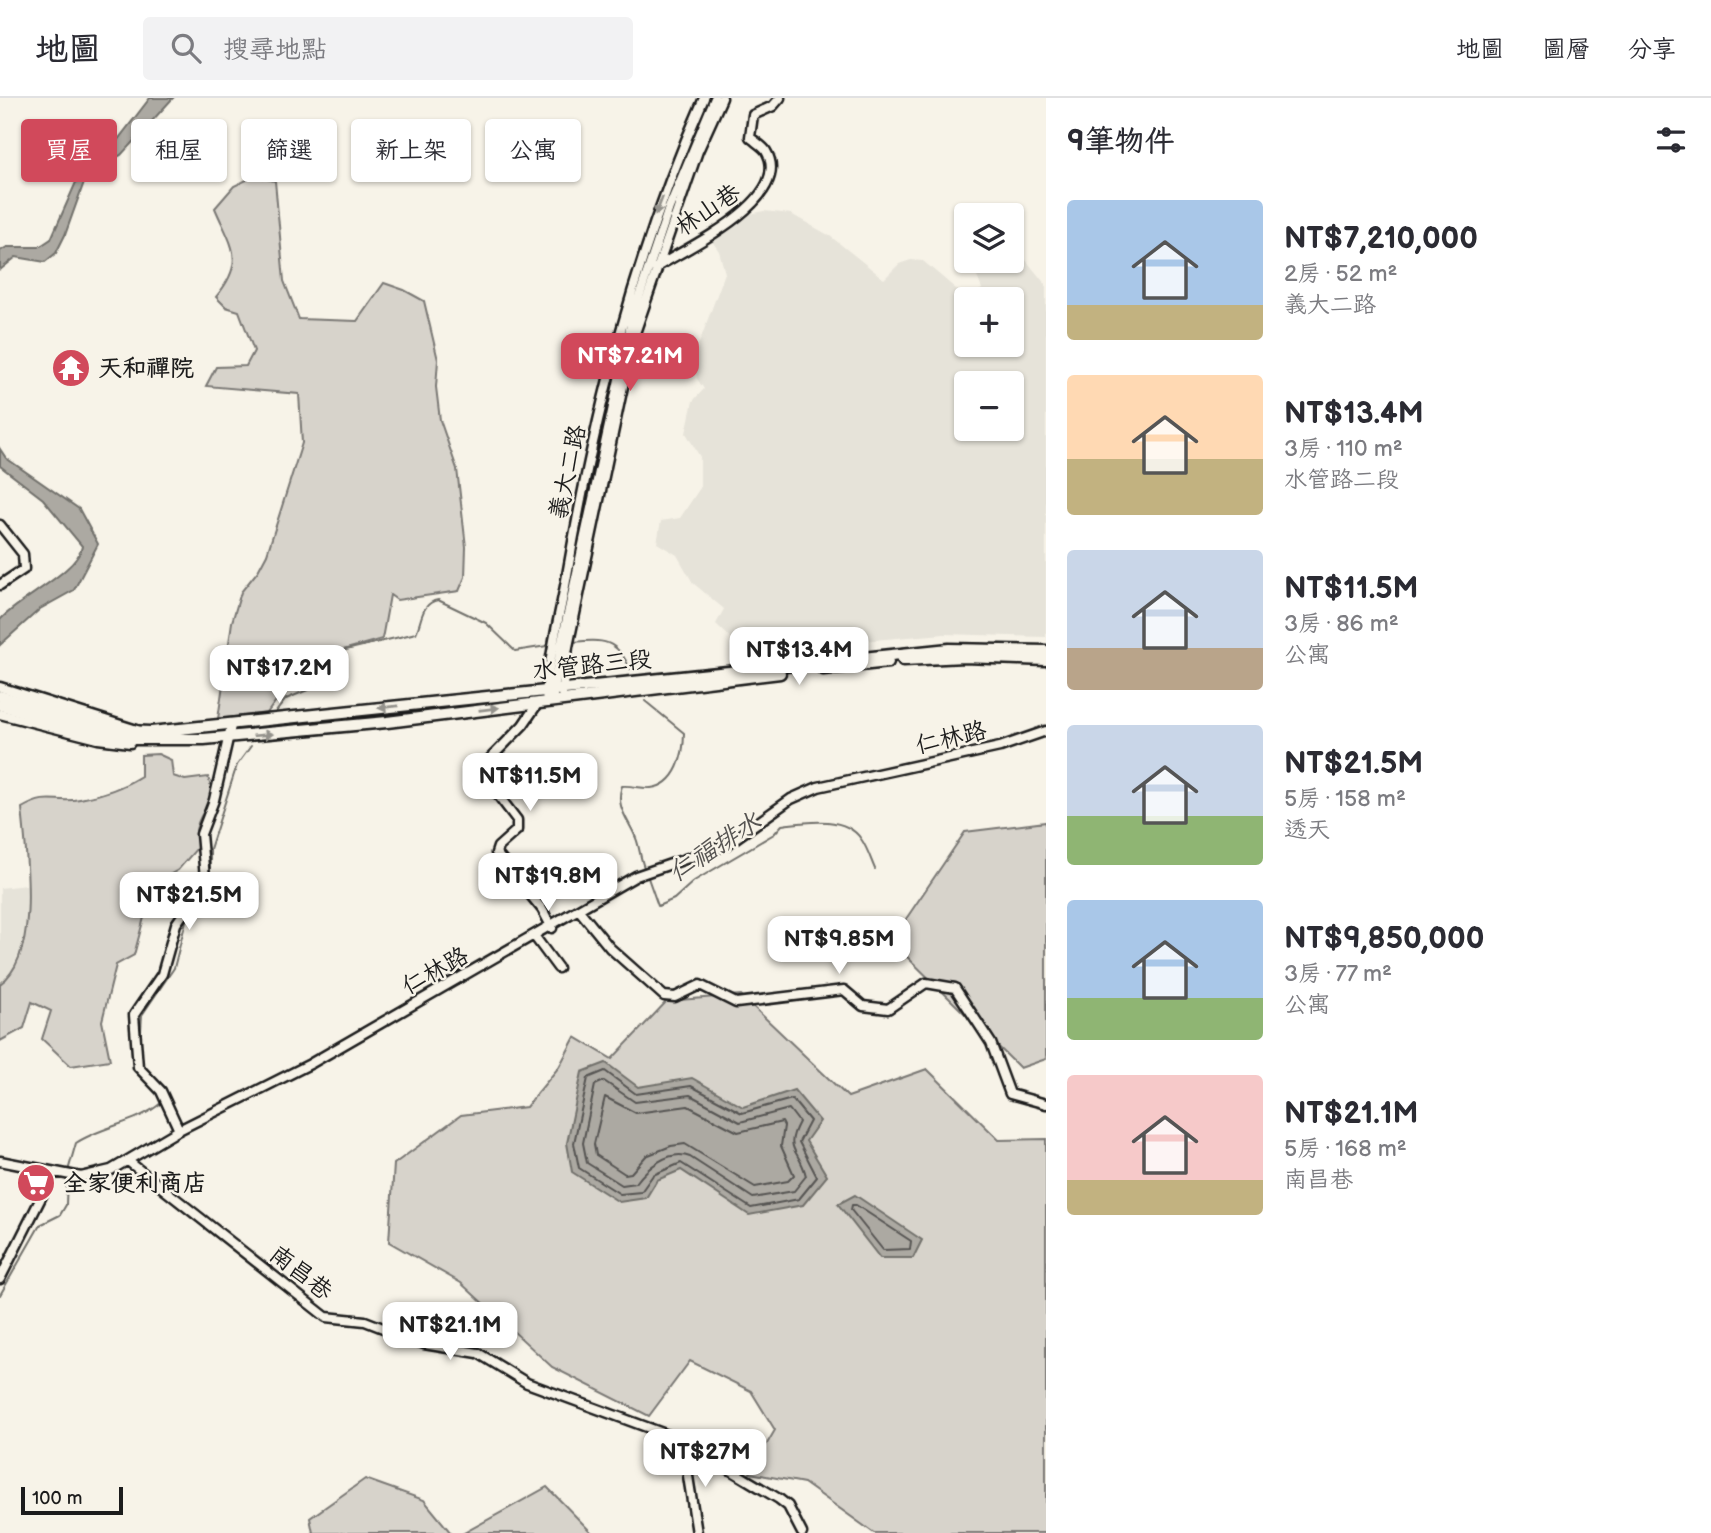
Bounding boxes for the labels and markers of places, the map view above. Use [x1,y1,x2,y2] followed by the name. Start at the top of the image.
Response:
[558,334,702,393] pin: NT$7.21M
[50,347,92,389] temple icon: 天和禪院
[98,354,194,383] place label: 天和禪院
[727,628,871,687] pin: NT$13.4M
[207,646,351,705] pin: NT$17.2M
[458,754,602,813] pin: NT$11.5M
[476,854,620,913] pin: NT$19.8M
[117,872,261,932] pin: NT$21.5M
[767,916,911,976] pin: NT$9.85M
[15,1162,57,1204] supermarket icon: 全家便利商店
[63,1169,207,1198] place label: 全家便利商店
[378,1302,522,1362] pin: NT$21.1M
[648,1430,762,1489] pin: NT$27M

